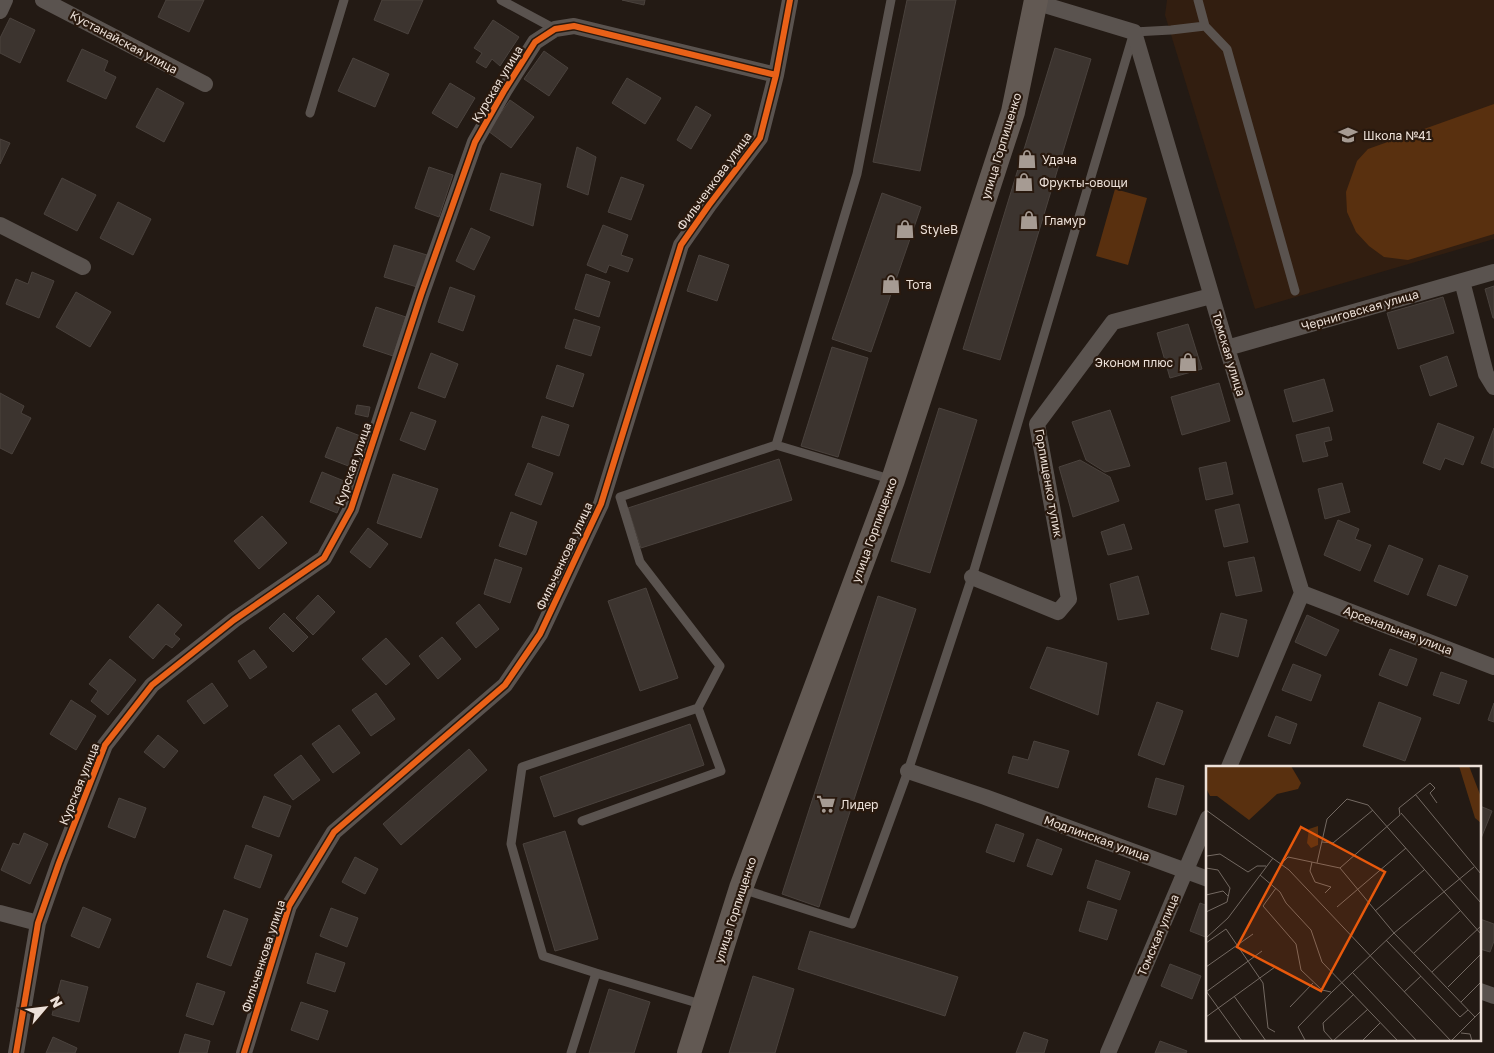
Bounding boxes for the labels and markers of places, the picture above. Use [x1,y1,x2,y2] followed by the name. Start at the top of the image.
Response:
[1337,124,1359,146] school or university icon: Школа №41
[1363,128,1432,143] place label: Школа №41
[1016,148,1038,170] shop icon: Удача
[1042,152,1077,167] place label: Удача
[1013,171,1035,193] shop icon: Фрукты-овощи
[1039,175,1128,190] place label: Фрукты-овощи
[1018,209,1040,231] shop icon: Гламур
[1044,213,1086,228] place label: Гламур
[894,218,916,240] shop icon: StyleB
[920,222,958,237] place label: StyleB
[880,273,902,295] shop icon: Тота
[906,277,932,292] place label: Тота
[1177,351,1199,373] shop icon: Эконом плюс
[1095,355,1173,370] place label: Эконом плюс
[815,793,837,815] supermarket icon: Лидер
[841,797,879,812] place label: Лидер

